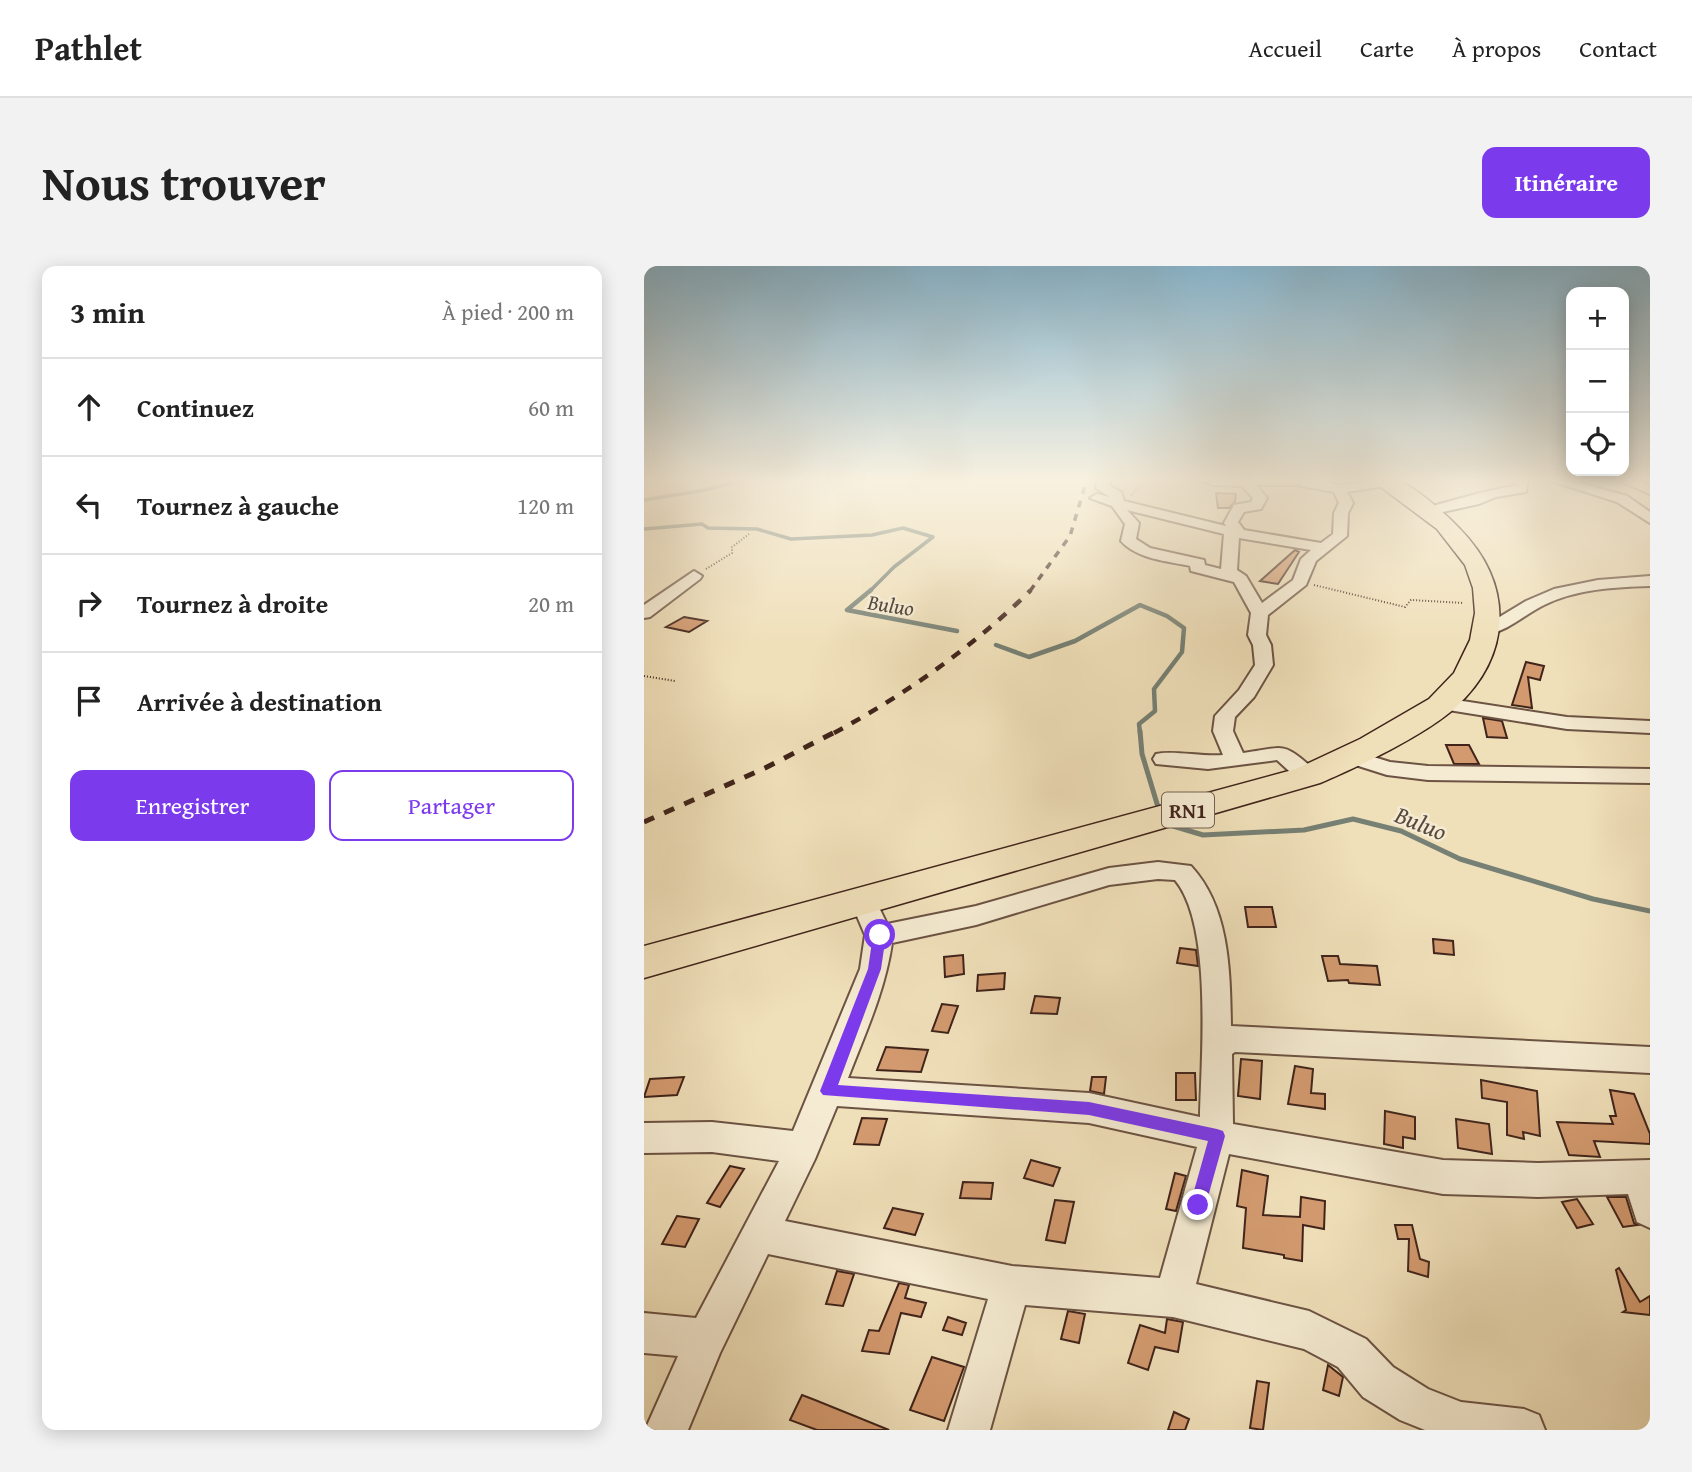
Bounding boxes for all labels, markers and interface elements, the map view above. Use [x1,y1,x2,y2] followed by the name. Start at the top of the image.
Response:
[35,24,142,72] text: Pathlet
[1248,31,1322,66] text: Accueil
[1360,31,1414,66] text: Carte
[1452,31,1541,66] text: À propos
[1579,31,1657,66] text: Contact
[42,146,326,218] text: Nous trouver
[1482,147,1650,218] button: Itinéraire
[1566,287,1629,476] map controls
[1566,287,1629,350] button: +
[70,290,145,334] text: 3 min
[442,295,574,328] text: À pied · 200 m
[1566,350,1629,413] button: −
[70,388,108,426] icon: ahead
[137,388,254,427] text: Continuez
[528,391,574,424] text: 60 m
[1566,413,1629,476] button: locate
[70,486,108,524] icon: left
[137,486,339,525] text: Tournez à gauche
[517,489,574,522] text: 120 m
[70,584,108,622] icon: right
[137,584,328,623] text: Tournez à droite
[865,586,916,624] water label: Buluo
[528,587,574,620] text: 20 m
[70,682,108,720] icon: arrive
[137,682,382,721] text: Arrivée à destination
[70,770,315,841] button: Enregistrer
[329,770,574,841] button: Partager
[1162,792,1214,828] road number: RN1
[1389,796,1452,849] water label: Buluo
[864,919,895,950] route start
[1182,1189,1213,1220] route end

